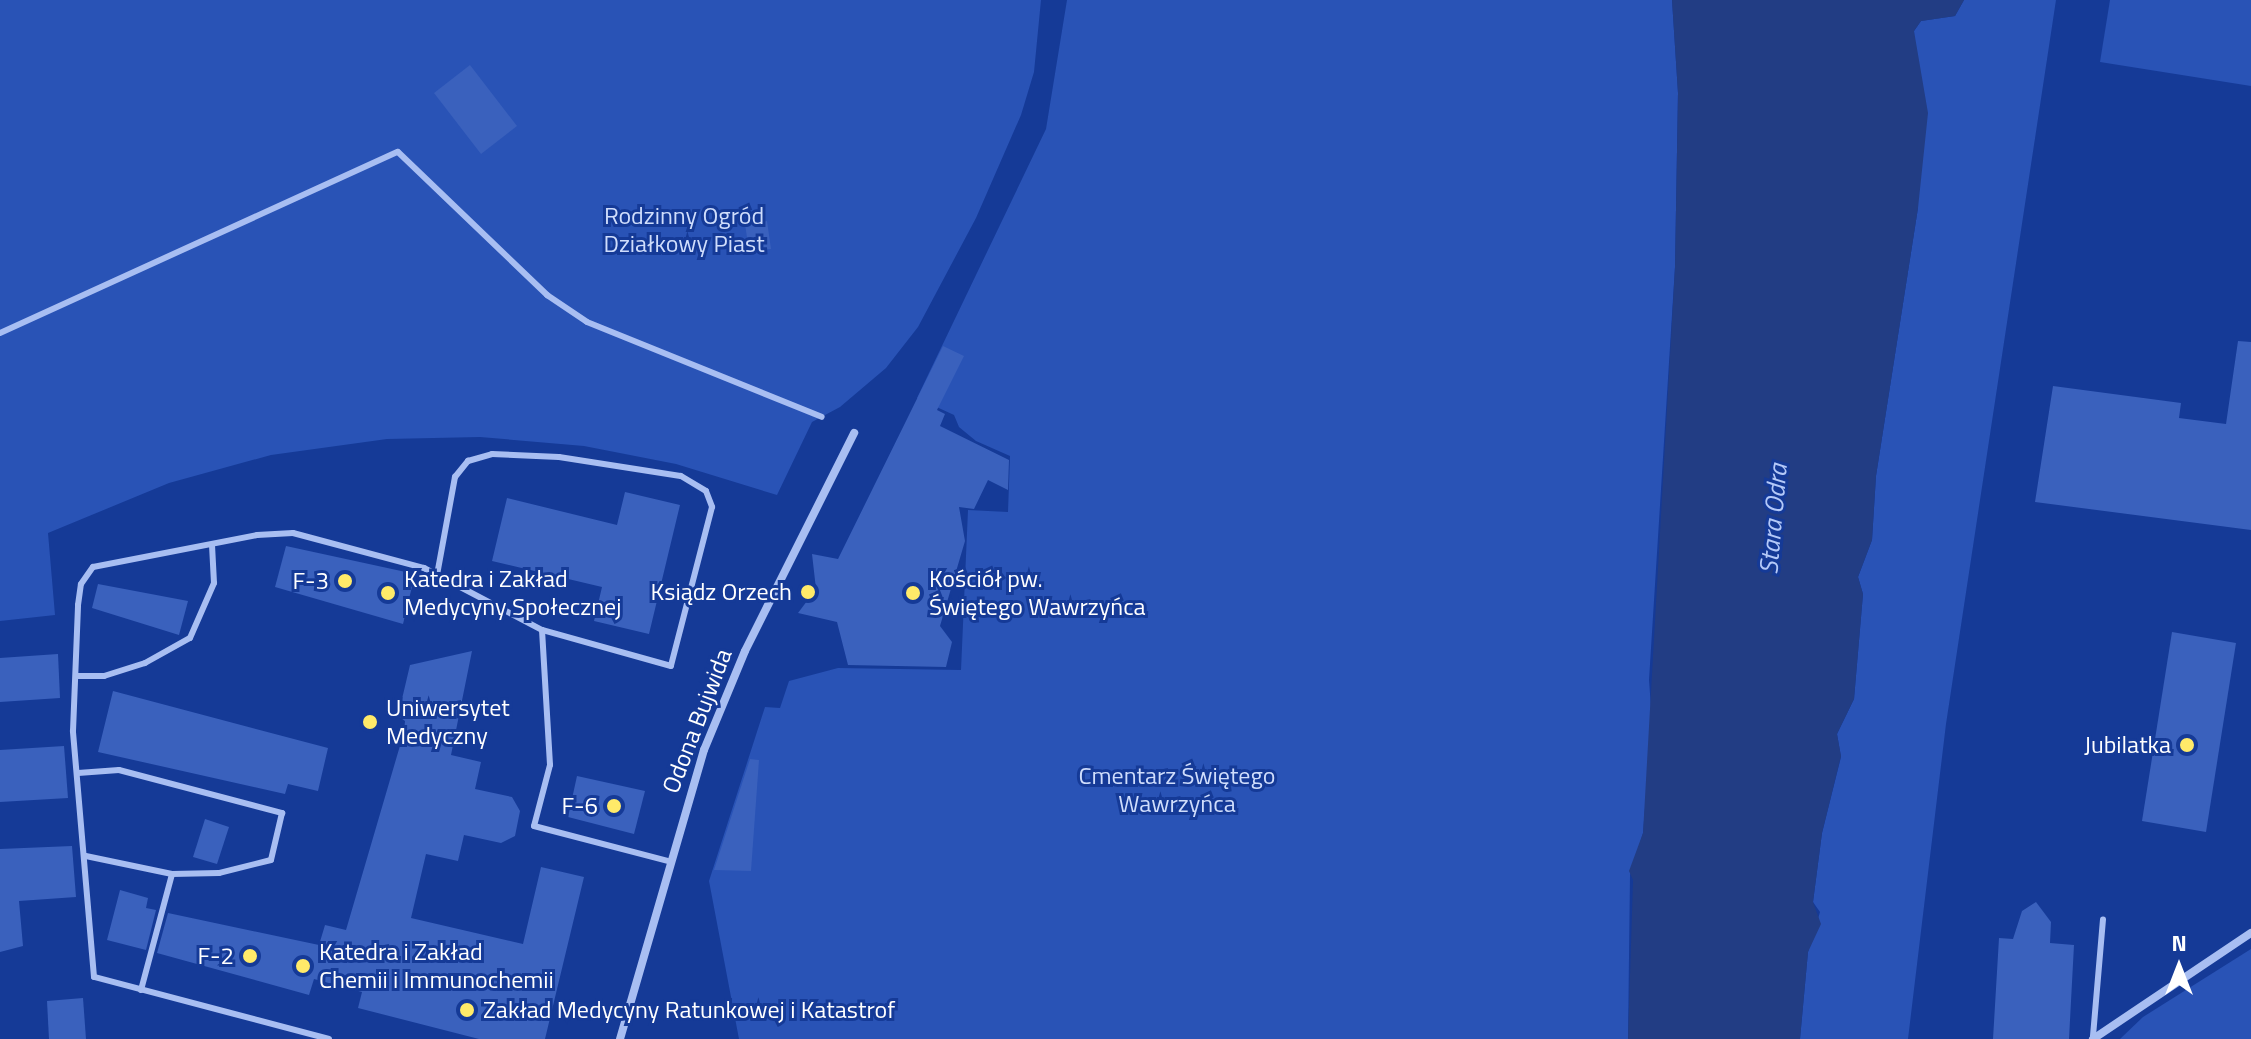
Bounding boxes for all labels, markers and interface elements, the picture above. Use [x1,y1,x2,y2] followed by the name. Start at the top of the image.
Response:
[603,202,765,258] park label: Rodzinny Ogród Działkowy Piast
[1753,462,1793,576] water label: Stara Odra
[404,565,621,621] place label: Katedra i Zakład Medycyny Społecznej
[929,565,1146,621] place label: Kościół pw. Świętego Wawrzyńca
[293,567,329,595] place label: F-3
[336,572,354,590] marker: F-3
[651,578,792,606] place label: Ksiądz Orzech
[799,583,817,601] marker: Ksiądz Orzech
[379,584,397,602] marker: Katedra i Zakład Medycyny Społecznej
[904,584,922,602] marker: Kościół pw. Świętego Wawrzyńca
[656,645,738,797] street label: Odona Bujwida
[386,694,510,750] place label: Uniwersytet Medyczny
[361,713,379,731] marker: Uniwersytet Medyczny
[2084,731,2171,759] place label: Jubilatka
[2178,736,2196,754] marker: Jubilatka
[1079,762,1275,818] park label: Cmentarz Świętego Wawrzyńca
[562,792,598,820] place label: F-6
[605,797,623,815] marker: F-6
[2171,926,2187,960] text: N
[2139,927,2219,1007] north arrow
[319,938,554,994] place label: Katedra i Zakład Chemii i Immunochemii
[198,942,234,970] place label: F-2
[241,947,259,965] marker: F-2
[294,957,312,975] marker: Katedra i Zakład Chemii i Immunochemii
[483,996,895,1024] place label: Zakład Medycyny Ratunkowej i Katastrof
[458,1001,476,1019] marker: Zakład Medycyny Ratunkowej i Katastrof

